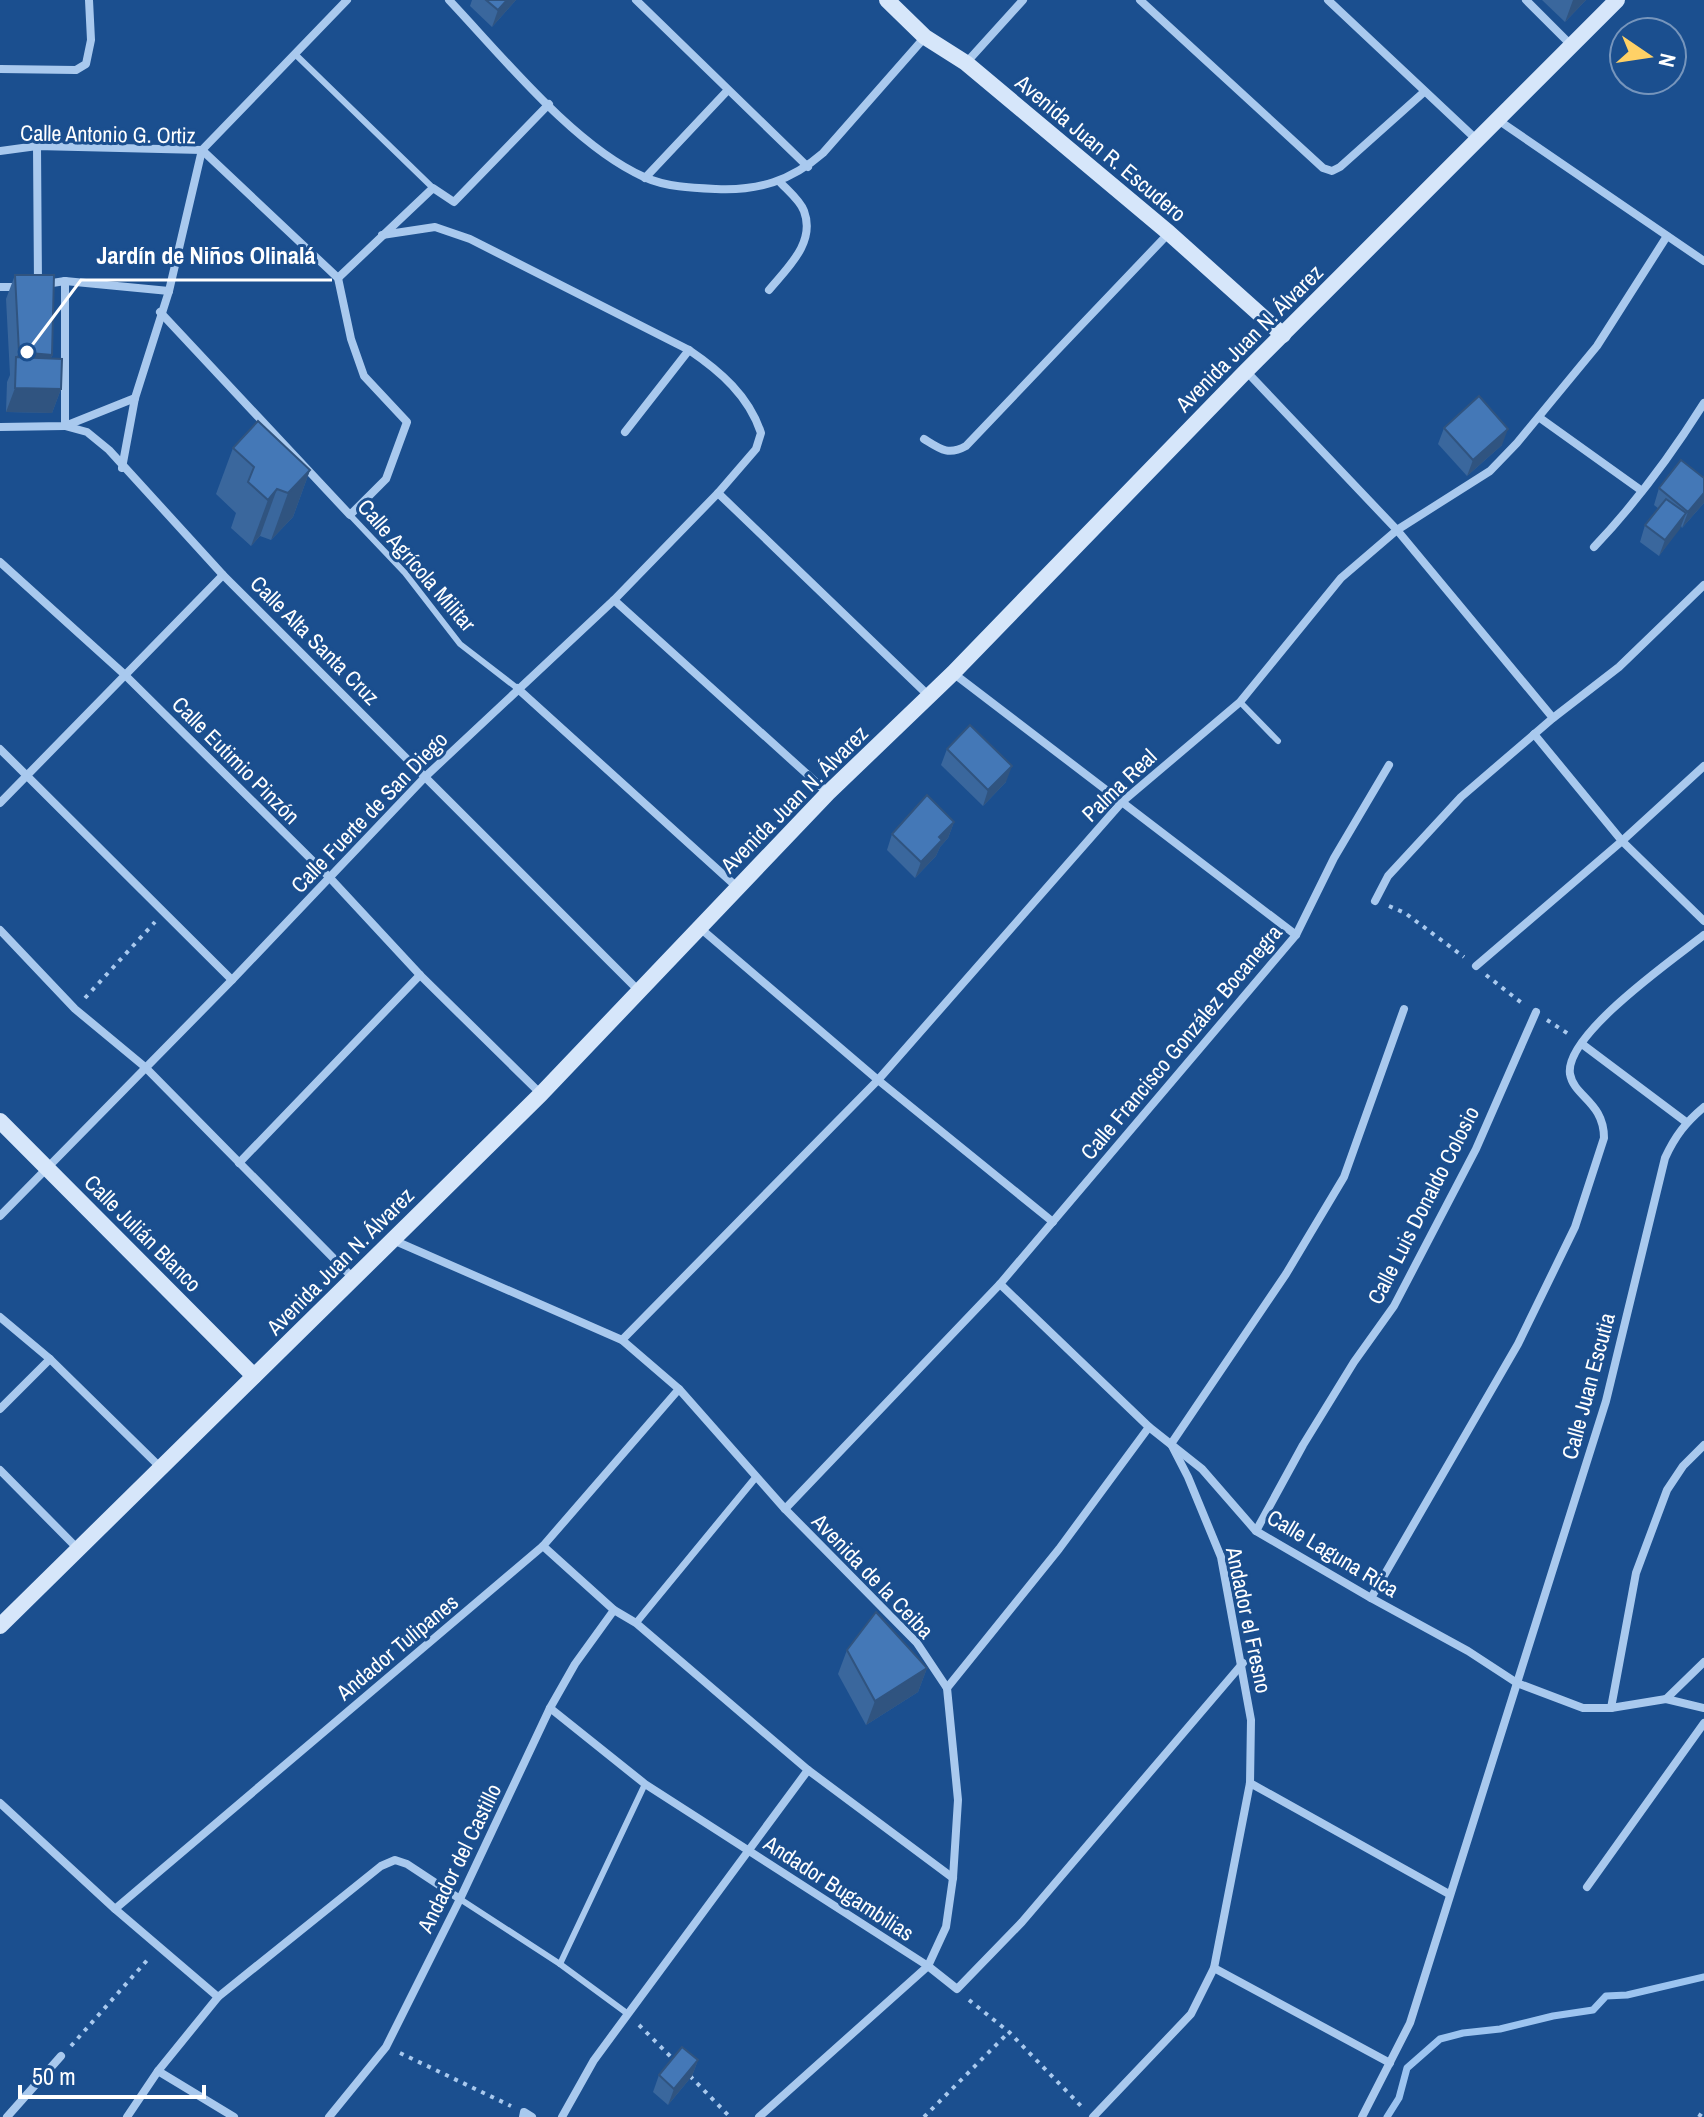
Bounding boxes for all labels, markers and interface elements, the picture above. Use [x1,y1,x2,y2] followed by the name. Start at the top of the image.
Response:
[1608,16,1688,96] north arrow
[1651,51,1684,70] text: N
[1009,67,1193,228] street label: Avenida Juan R. Escudero
[20,117,196,151] street label: Calle Antonio G. Ortiz
[81,232,332,280] callout: Jardín de Niños Olinalá
[97,239,315,271] text: Jardín de Niños Olinalá
[1168,258,1329,419] street label: Avenida Juan N. Álvarez
[351,492,483,638] street label: Calle Agrícola Militar
[244,569,386,711] street label: Calle Alta Santa Cruz
[165,689,307,831] street label: Calle Eutimio Pinzón
[713,719,874,880] street label: Avenida Juan N. Álvarez
[284,725,454,899] street label: Calle Fuerte de San Diego
[1075,742,1163,828] street label: Palma Real
[1073,918,1289,1166] street label: Calle Francisco González Bocanegra
[1360,1101,1486,1309] street label: Calle Luis Donaldo Colosio
[78,1168,208,1298] street label: Calle Julián Blanco
[259,1181,420,1342] street label: Avenida Juan N. Álvarez
[1554,1309,1622,1463] street label: Calle Juan Escutia
[1262,1502,1404,1604] street label: Calle Laguna Rica
[805,1506,940,1645] street label: Avenida de la Ceiba
[1219,1543,1279,1696] street label: Andador el Fresno
[329,1587,464,1708] street label: Andador Tulipanes
[409,1778,508,1938] street label: Andador del Castillo
[757,1828,920,1948] street label: Andador Bugambilias
[20,2049,204,2099] scale bar
[32,2060,76,2092] text: 50 m

